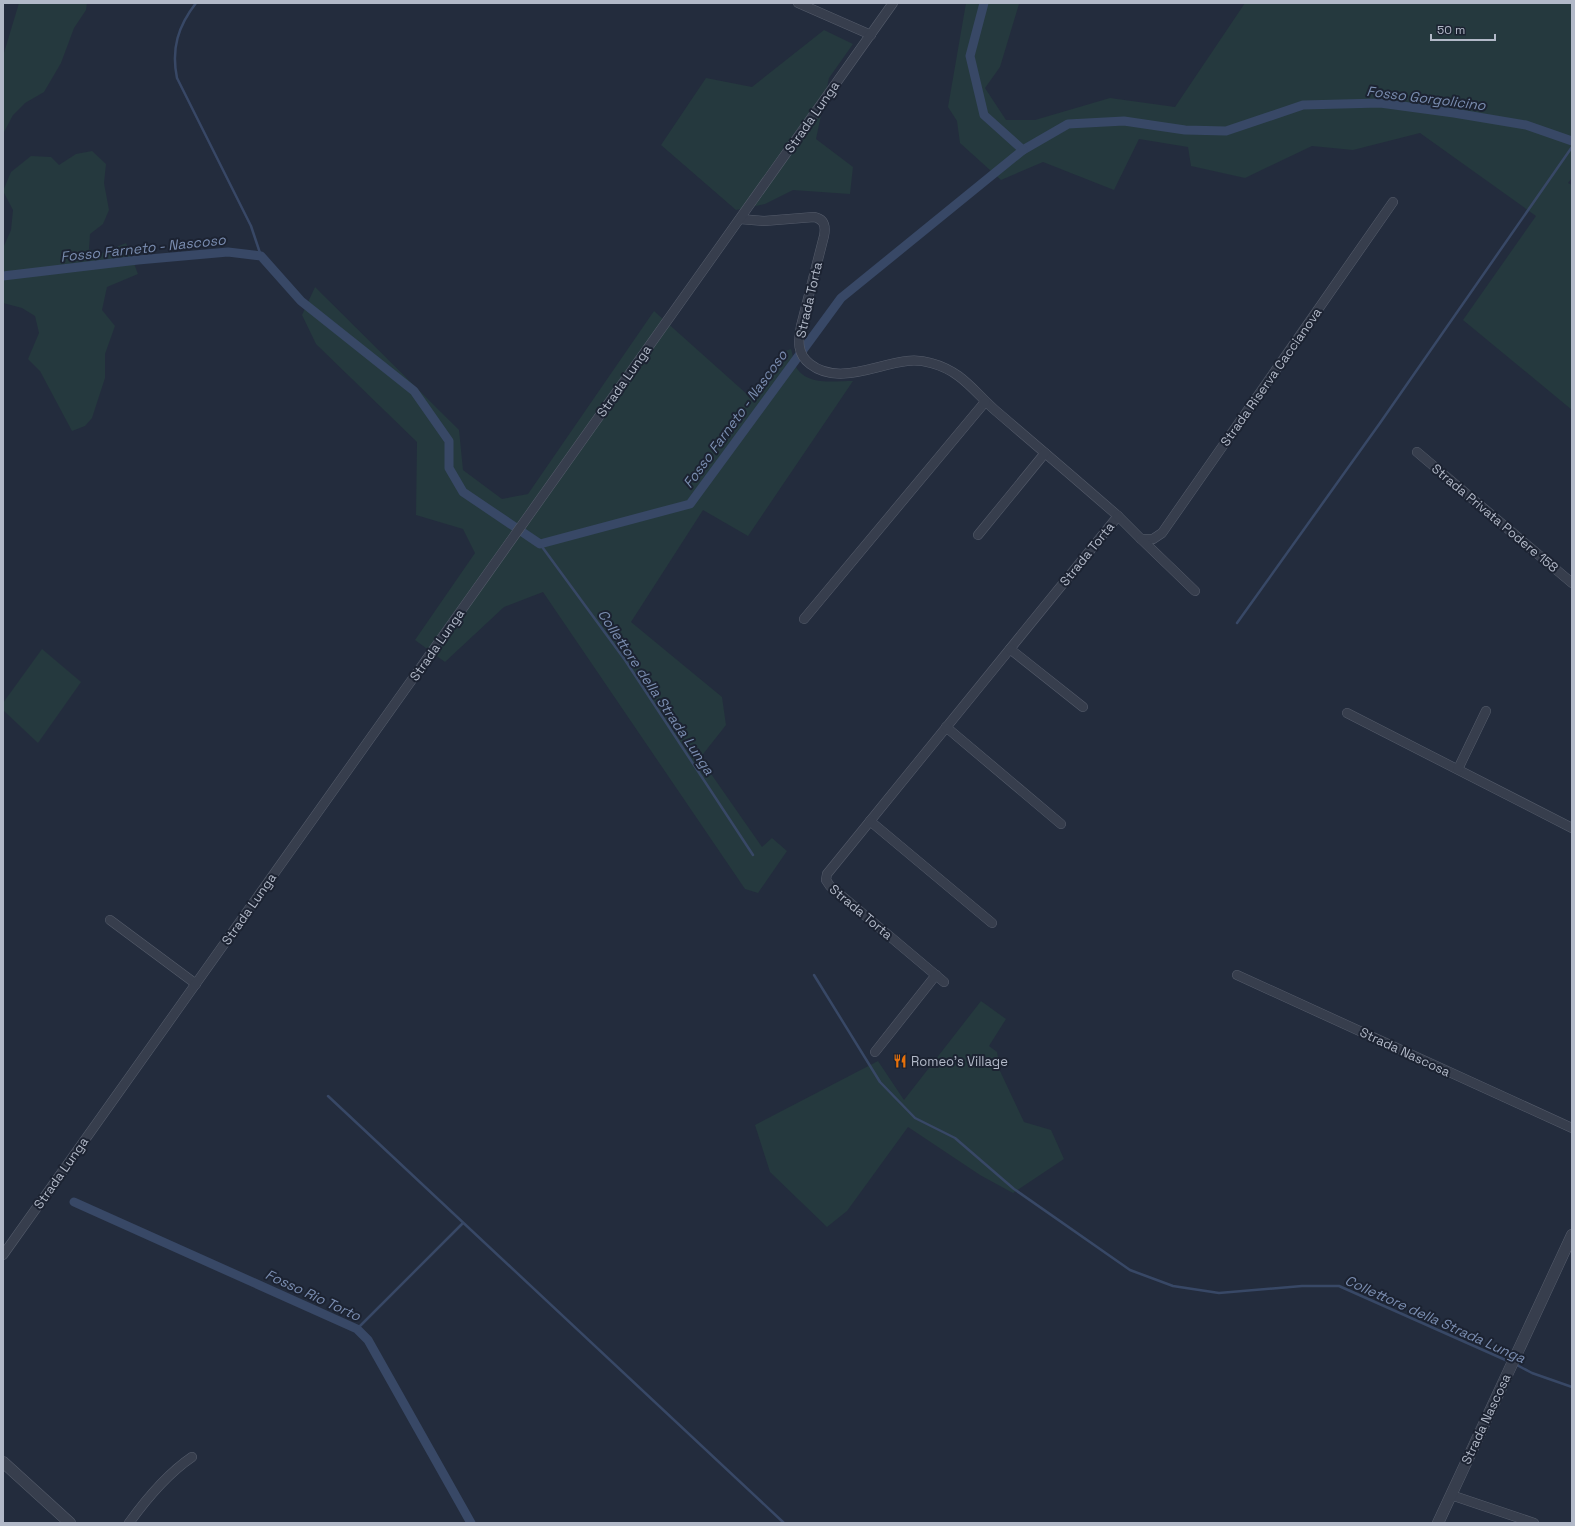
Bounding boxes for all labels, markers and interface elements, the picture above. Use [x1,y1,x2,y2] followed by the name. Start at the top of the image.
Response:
[1431,16,1495,42] scale bar
[1437,22,1465,38] text: 50 m
[781,77,843,156] street label: Strada Lunga
[1366,82,1487,114] water label: Fosso Gorgolicino
[60,230,227,266] water label: Fosso Farneto - Nascoso
[792,260,826,340] street label: Strada Torta
[1217,304,1326,450] street label: Strada Riserva Caccianova
[593,341,655,420] street label: Strada Lunga
[679,346,791,491] water label: Fosso Farneto - Nascoso
[1428,460,1562,576] street label: Strada Privata Podere 158
[1056,518,1118,589] street label: Strada Torta
[406,605,468,684] street label: Strada Lunga
[594,606,719,779] water label: Collettore della Strada Lunga
[218,869,280,948] street label: Strada Lunga
[826,881,897,944] street label: Strada Torta
[1357,1024,1454,1081] street label: Strada Nascosa
[892,1053,908,1069] restaurant icon: Romeo's Village
[911,1053,1008,1070] place label: Romeo's Village
[30,1133,92,1212] street label: Strada Lunga
[263,1265,364,1325] water label: Fosso Rio Torto
[1342,1271,1529,1367] water label: Collettore della Strada Lunga
[1458,1370,1515,1467] street label: Strada Nascosa

